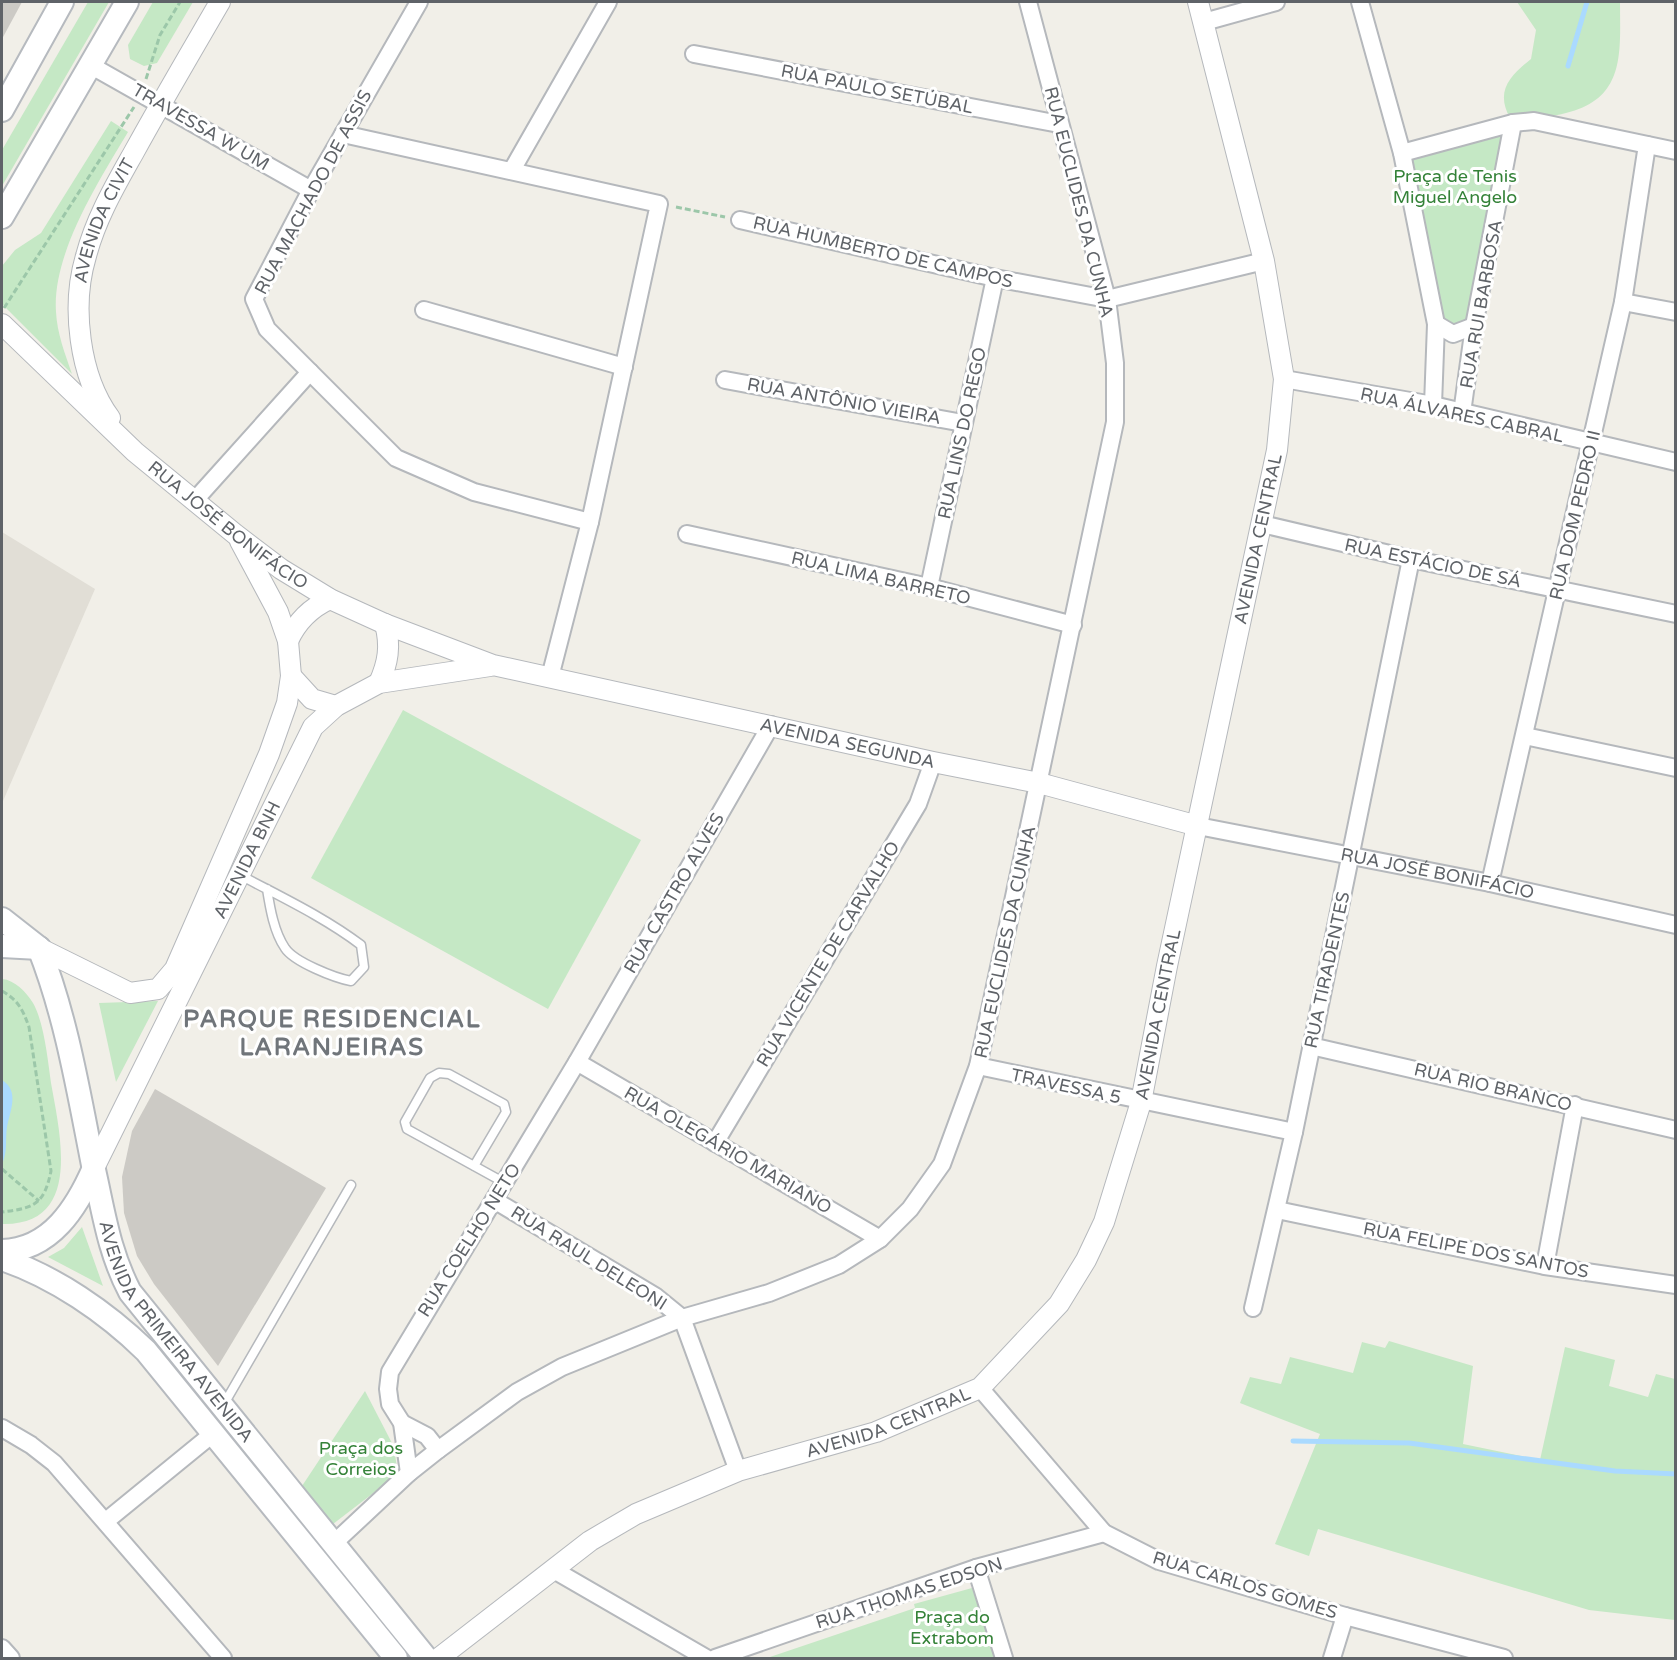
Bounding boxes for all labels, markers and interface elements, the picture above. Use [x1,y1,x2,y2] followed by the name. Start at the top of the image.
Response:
[779,60,976,119] street label: RUA PAULO SETÚBAL
[129,79,273,175] street label: TRAVESSA W UM
[1040,84,1118,320] street label: RUA EUCLIDES DA CUNHA
[250,86,376,298] street label: RUA MACHADO DE ASSIS
[69,154,139,285] street label: AVENIDA CIVIT
[1393,165,1517,208] park label: Praça de Tenis Miguel Angelo
[751,211,1015,293] street label: RUA HUMBERTO DE CAMPOS
[1455,218,1507,390] street label: RUA RUI BARBOSA
[933,345,991,521] street label: RUA LINS DO REGO
[745,373,943,429] street label: RUA ANTÔNIO VIEIRA
[1358,383,1566,447] street label: RUA ÁLVARES CABRAL
[1545,428,1605,602] street label: RUA DOM PEDRO II
[1229,451,1287,626] street label: AVENIDA CENTRAL
[144,456,312,594] street label: RUA JOSÉ BONIFÁCIO
[1343,533,1523,593] street label: RUA ESTÁCIO DE SÁ
[789,547,973,609] street label: RUA LIMA BARRETO
[758,713,937,773] street label: AVENIDA SEGUNDA
[209,798,285,922] street label: AVENIDA BNH
[619,809,729,977] street label: RUA CASTRO ALVES
[970,824,1040,1060] street label: RUA EUCLIDES DA CUNHA
[752,837,904,1071] street label: RUA VICENTE DE CARVALHO
[1339,843,1536,904] street label: RUA JOSÉ BONIFÁCIO
[1300,890,1354,1050] street label: RUA TIRADENTES
[1131,926,1186,1102] street label: AVENIDA CENTRAL
[183,1005,481,1062] district label: PARQUE RESIDENCIAL LARANJEIRAS
[1412,1058,1574,1116] street label: RUA RIO BRANCO
[1009,1064,1123,1108] street label: TRAVESSA 5
[620,1081,836,1219] street label: RUA OLEGÁRIO MARIANO
[413,1159,525,1321] street label: RUA COELHO NETO
[507,1201,671,1315] street label: RUA RAUL DELEONI
[1361,1217,1591,1283] street label: RUA FELIPE DOS SANTOS
[94,1218,258,1447] street label: AVENIDA PRIMEIRA AVENIDA
[803,1382,974,1462] street label: AVENIDA CENTRAL
[319,1437,403,1480] park label: Praça dos Correios
[1150,1546,1340,1624] street label: RUA CARLOS GOMES
[813,1552,1005,1634] street label: RUA THOMAS EDSON
[910,1606,994,1649] park label: Praça do Extrabom

